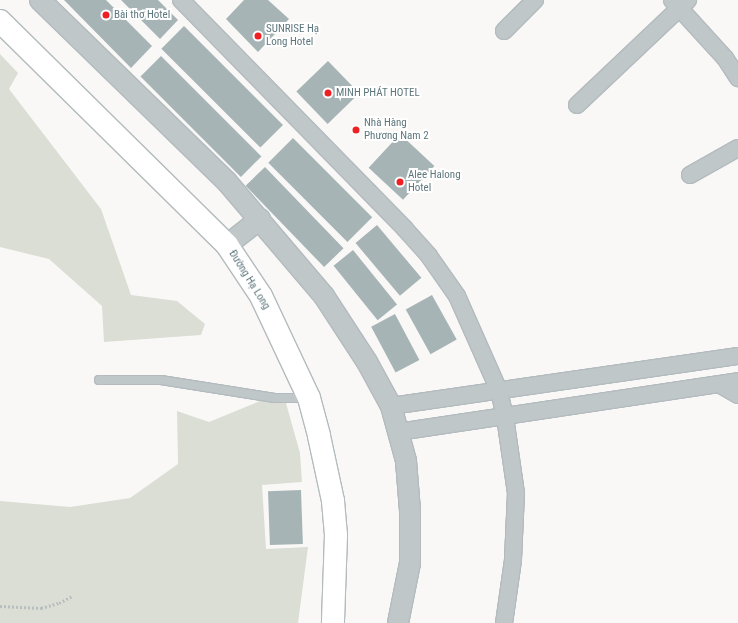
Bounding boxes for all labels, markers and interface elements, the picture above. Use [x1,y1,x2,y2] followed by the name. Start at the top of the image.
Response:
[114,8,170,22] place label: Bài thơ Hotel
[101,10,111,20] marker: Bài thơ Hotel
[266,23,319,49] place label: SUNRISE Hạ Long Hotel
[253,31,263,41] marker: SUNRISE Hạ Long Hotel
[336,86,420,100] place label: MINH PHÁT HOTEL
[323,88,333,98] marker: MINH PHÁT HOTEL
[364,117,429,143] place label: Nhà Hàng Phương Nam 2
[351,125,361,135] marker: Nhà Hàng Phương Nam 2
[408,169,461,195] place label: Alee Halong Hotel
[395,177,405,187] marker: Alee Halong Hotel
[226,248,272,312] street label: Đường Hạ Long

